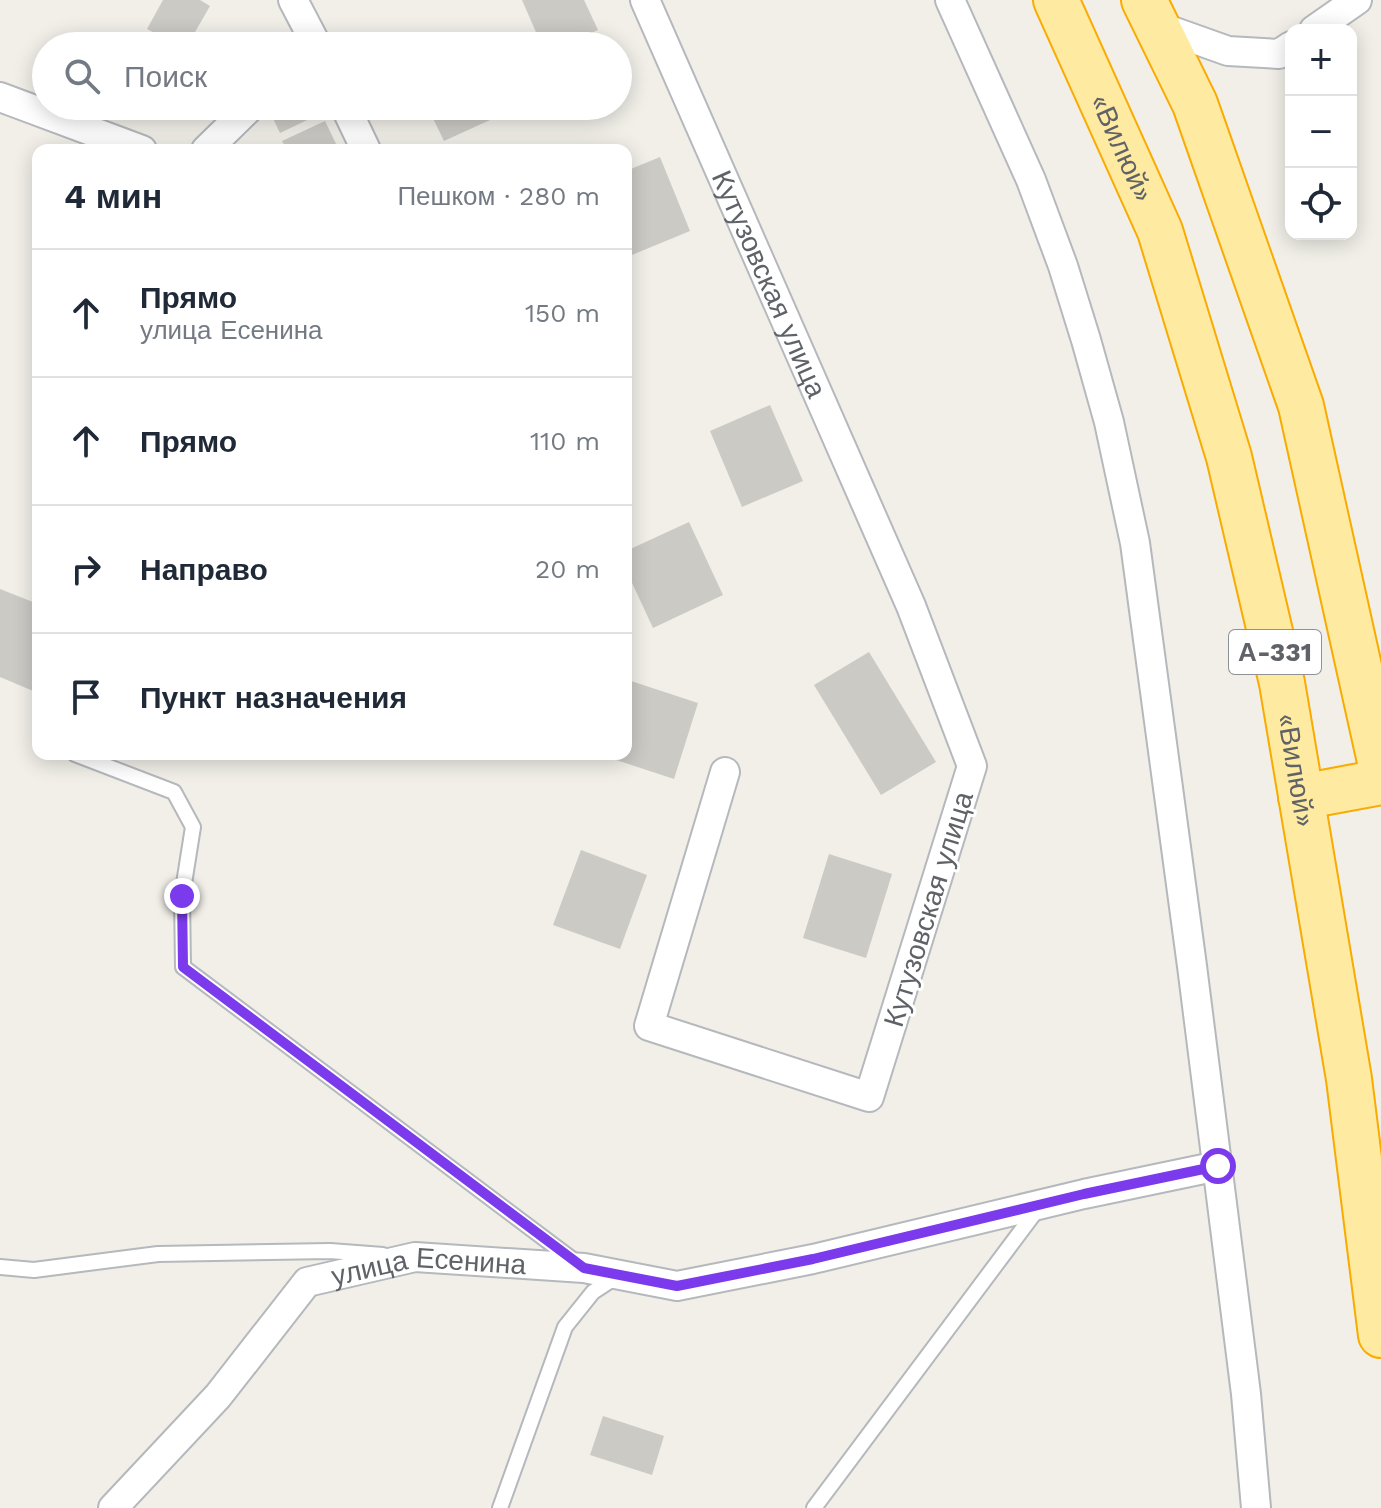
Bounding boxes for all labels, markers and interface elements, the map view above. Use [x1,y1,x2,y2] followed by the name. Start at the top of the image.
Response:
[1285,24,1357,240] map controls
[1285,24,1357,96] button: +
[32,32,632,120] search box
[60,54,104,98] icon: search
[124,59,207,94] text: Поиск
[1083,89,1161,207] street label: «Вилюй»
[1285,96,1357,168] button: −
[705,166,834,403] street label: Кутузовская улица
[1285,168,1357,240] button: locate
[64,176,162,216] text: 4 мин
[397,181,600,211] text: Пешком · 280 m
[140,280,237,315] text: Прямо
[64,291,108,335] icon: ahead
[525,298,600,328] text: 150 m
[140,315,323,345] text: улица Есенина
[64,419,108,463] icon: ahead
[140,424,237,459] text: Прямо
[530,426,600,456] text: 110 m
[64,547,108,591] icon: right
[140,552,268,587] text: Направо
[535,554,600,584] text: 20 m
[1229,630,1321,674] road number: А-331
[64,675,108,719] icon: arrive
[140,680,407,715] text: Пункт назначения
[1270,711,1322,830] street label: «Вилюй»
[877,787,980,1031] street label: Кутузовская улица
[164,878,200,914] route end
[1200,1148,1236,1184] route start
[328,1241,528,1293] street label: улица Есенина

